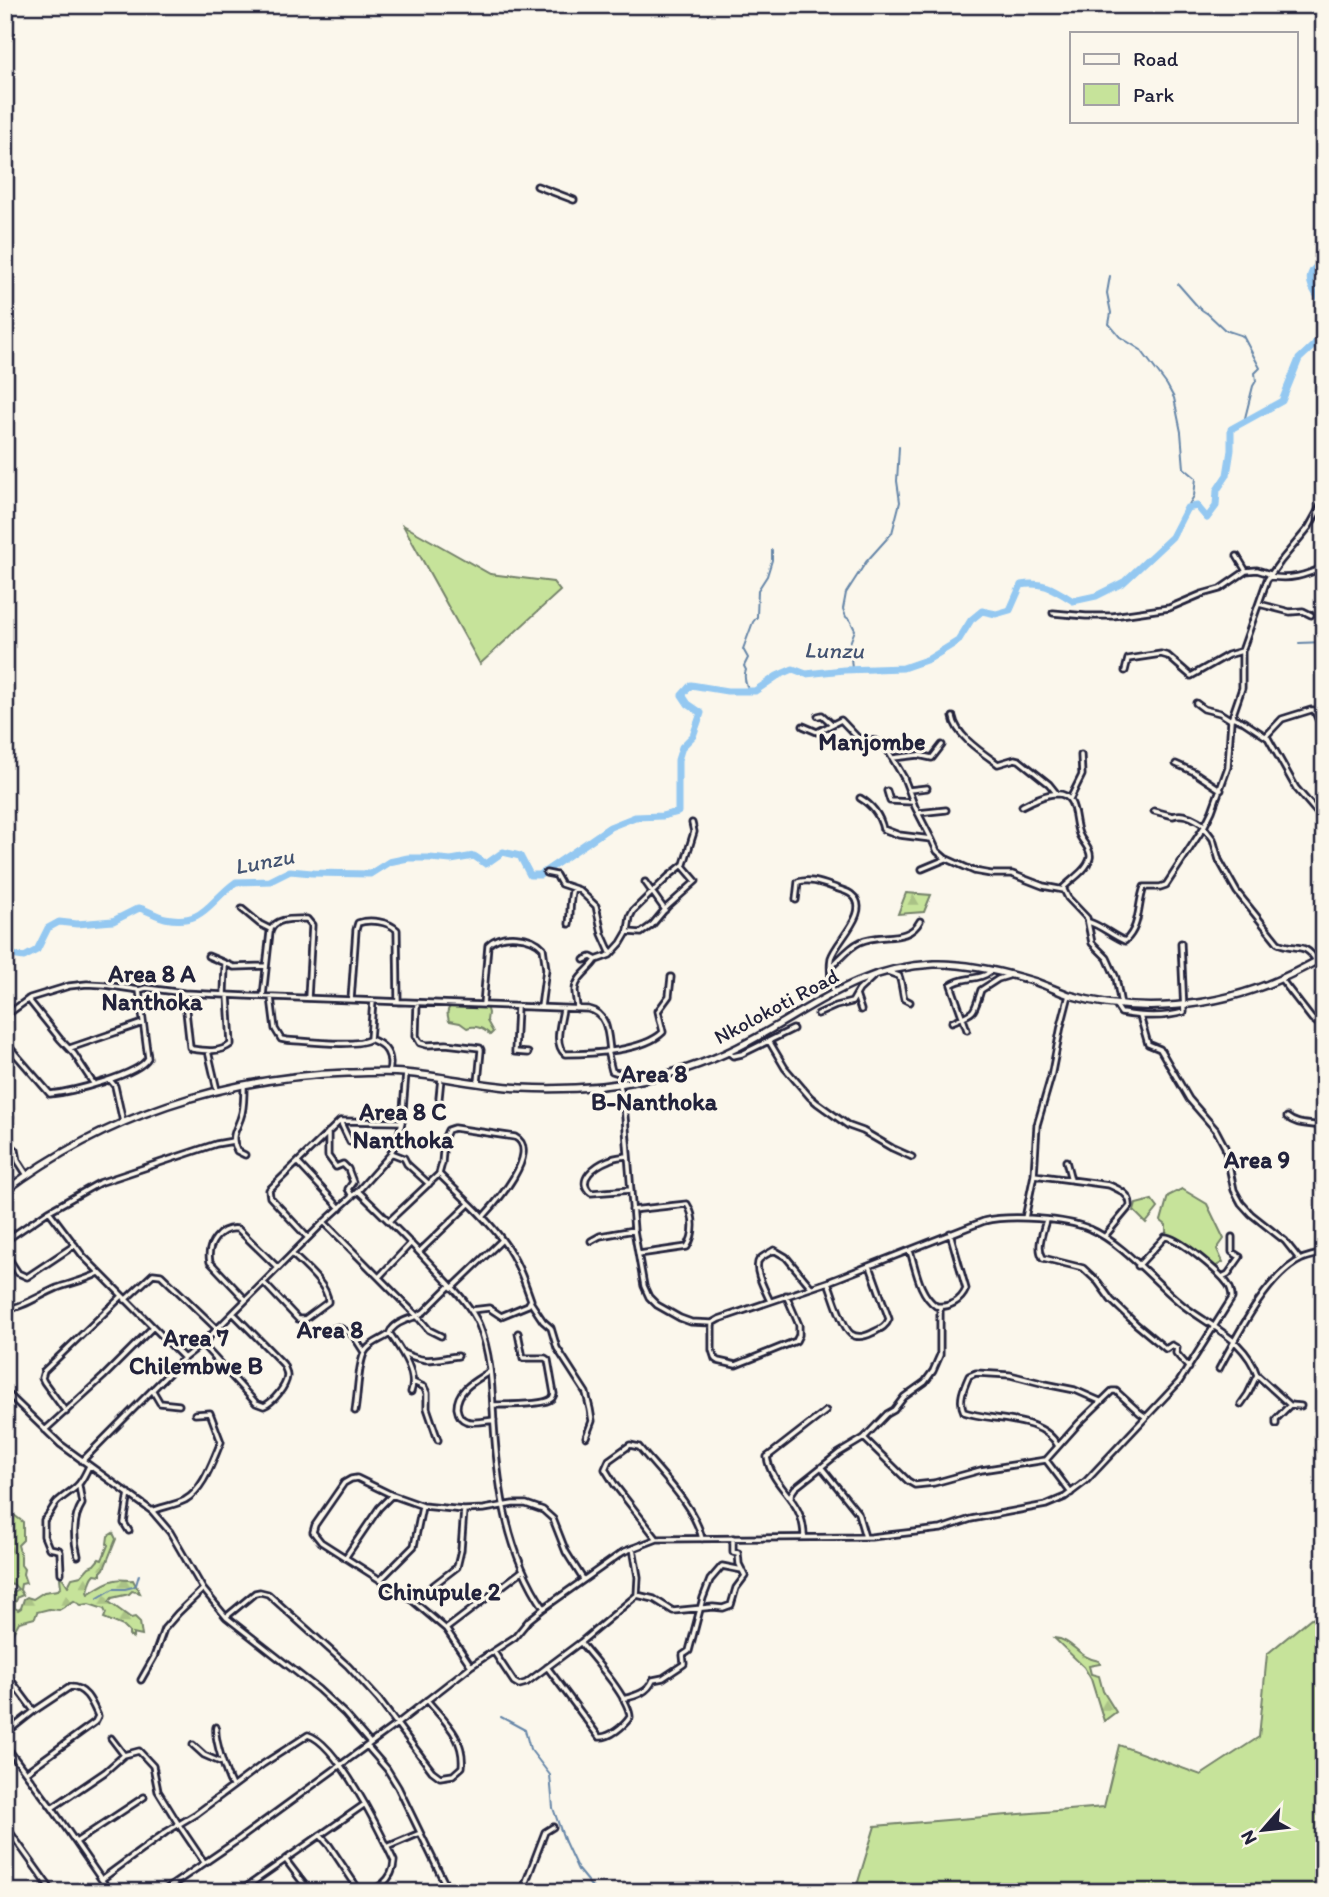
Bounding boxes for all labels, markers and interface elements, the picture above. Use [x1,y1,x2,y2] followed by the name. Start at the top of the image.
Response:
[1070,32,1298,122] legend
[1133,46,1179,71] text: Road
[1133,82,1175,107] text: Park
[804,635,865,665] water label: Lunzu
[818,727,926,757] district label: Manjombe
[232,841,297,880] water label: Lunzu
[101,959,203,1016] district label: Area 8 A Nanthoka
[710,963,842,1049] street label: Nkolokoti Road
[591,1059,718,1116] district label: Area 8 B-Nanthoka
[352,1097,454,1154] district label: Area 8 C Nanthoka
[1223,1145,1290,1174] district label: Area 9
[296,1315,363,1344] district label: Area 8
[129,1323,263,1380] district label: Area 7 Chilembwe B
[378,1577,501,1607] district label: Chinupule 2
[1228,1796,1298,1866] north arrow
[1235,1827,1262,1849] text: N

